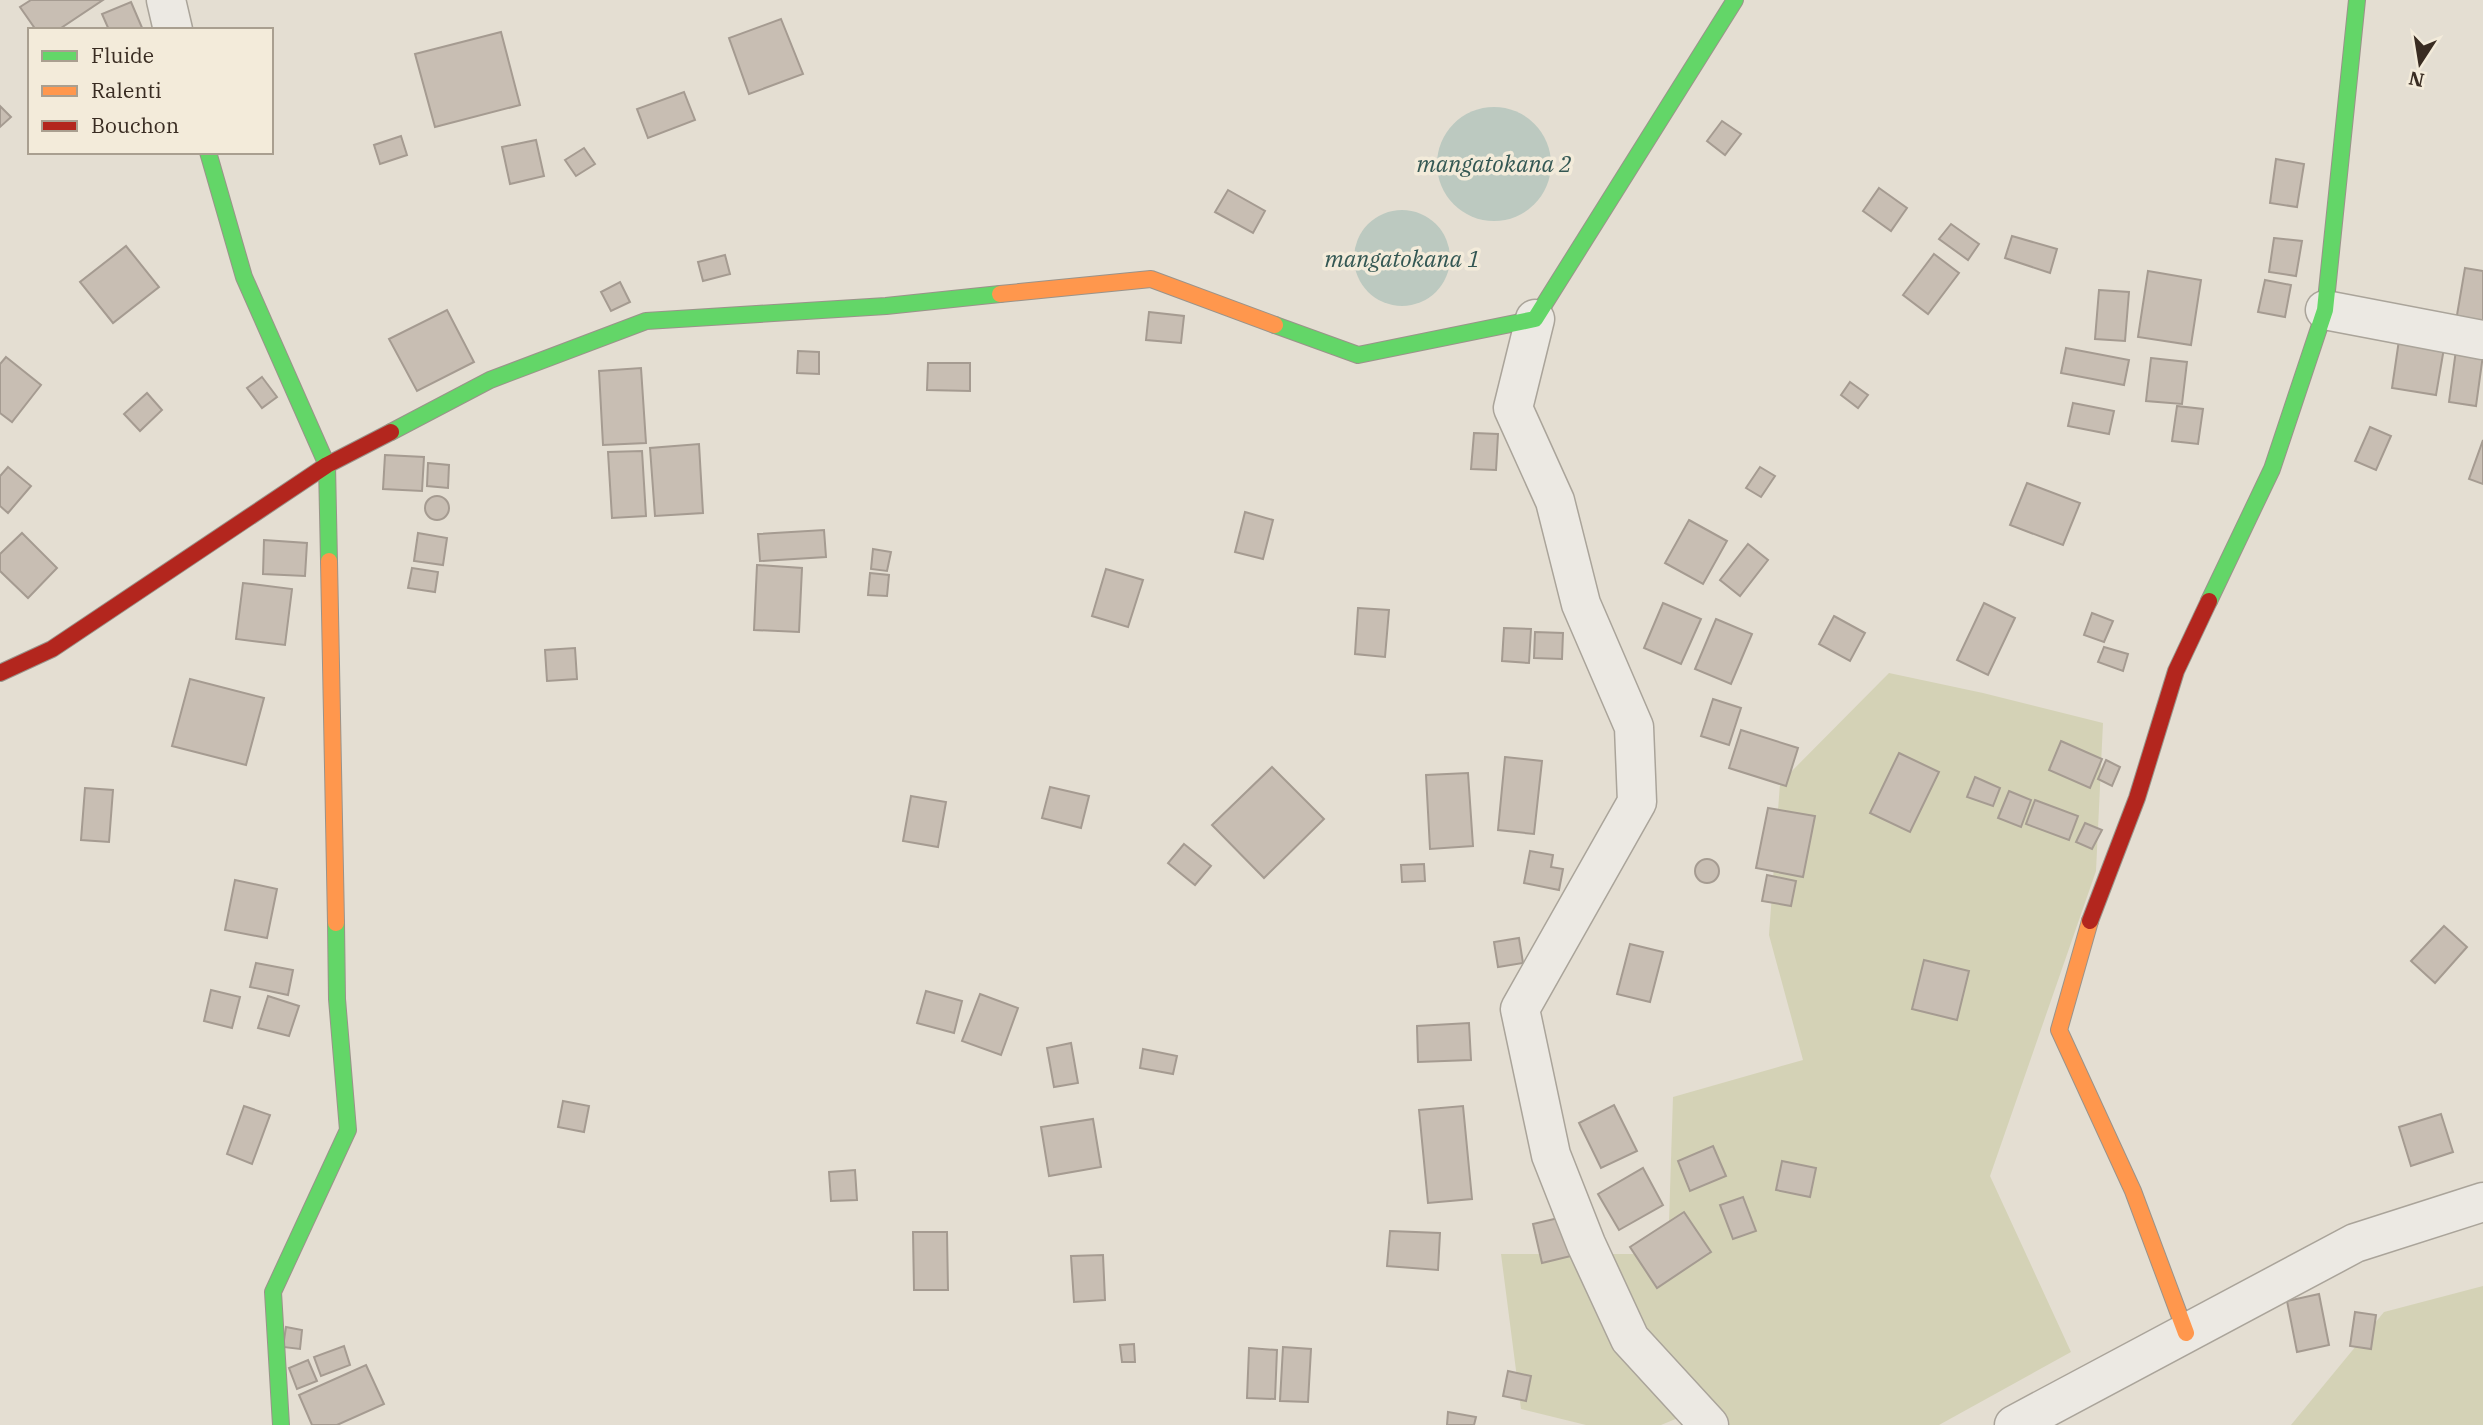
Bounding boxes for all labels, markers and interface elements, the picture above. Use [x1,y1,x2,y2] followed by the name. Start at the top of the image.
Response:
[28,28,273,154] legend
[2385,28,2455,98] north arrow
[91,41,154,69] text: Fluide
[2407,66,2426,93] text: N
[91,76,162,104] text: Ralenti
[91,111,179,139] text: Bouchon
[1416,148,1572,178] water label: mangatokana 2
[1324,243,1480,273] water label: mangatokana 1

